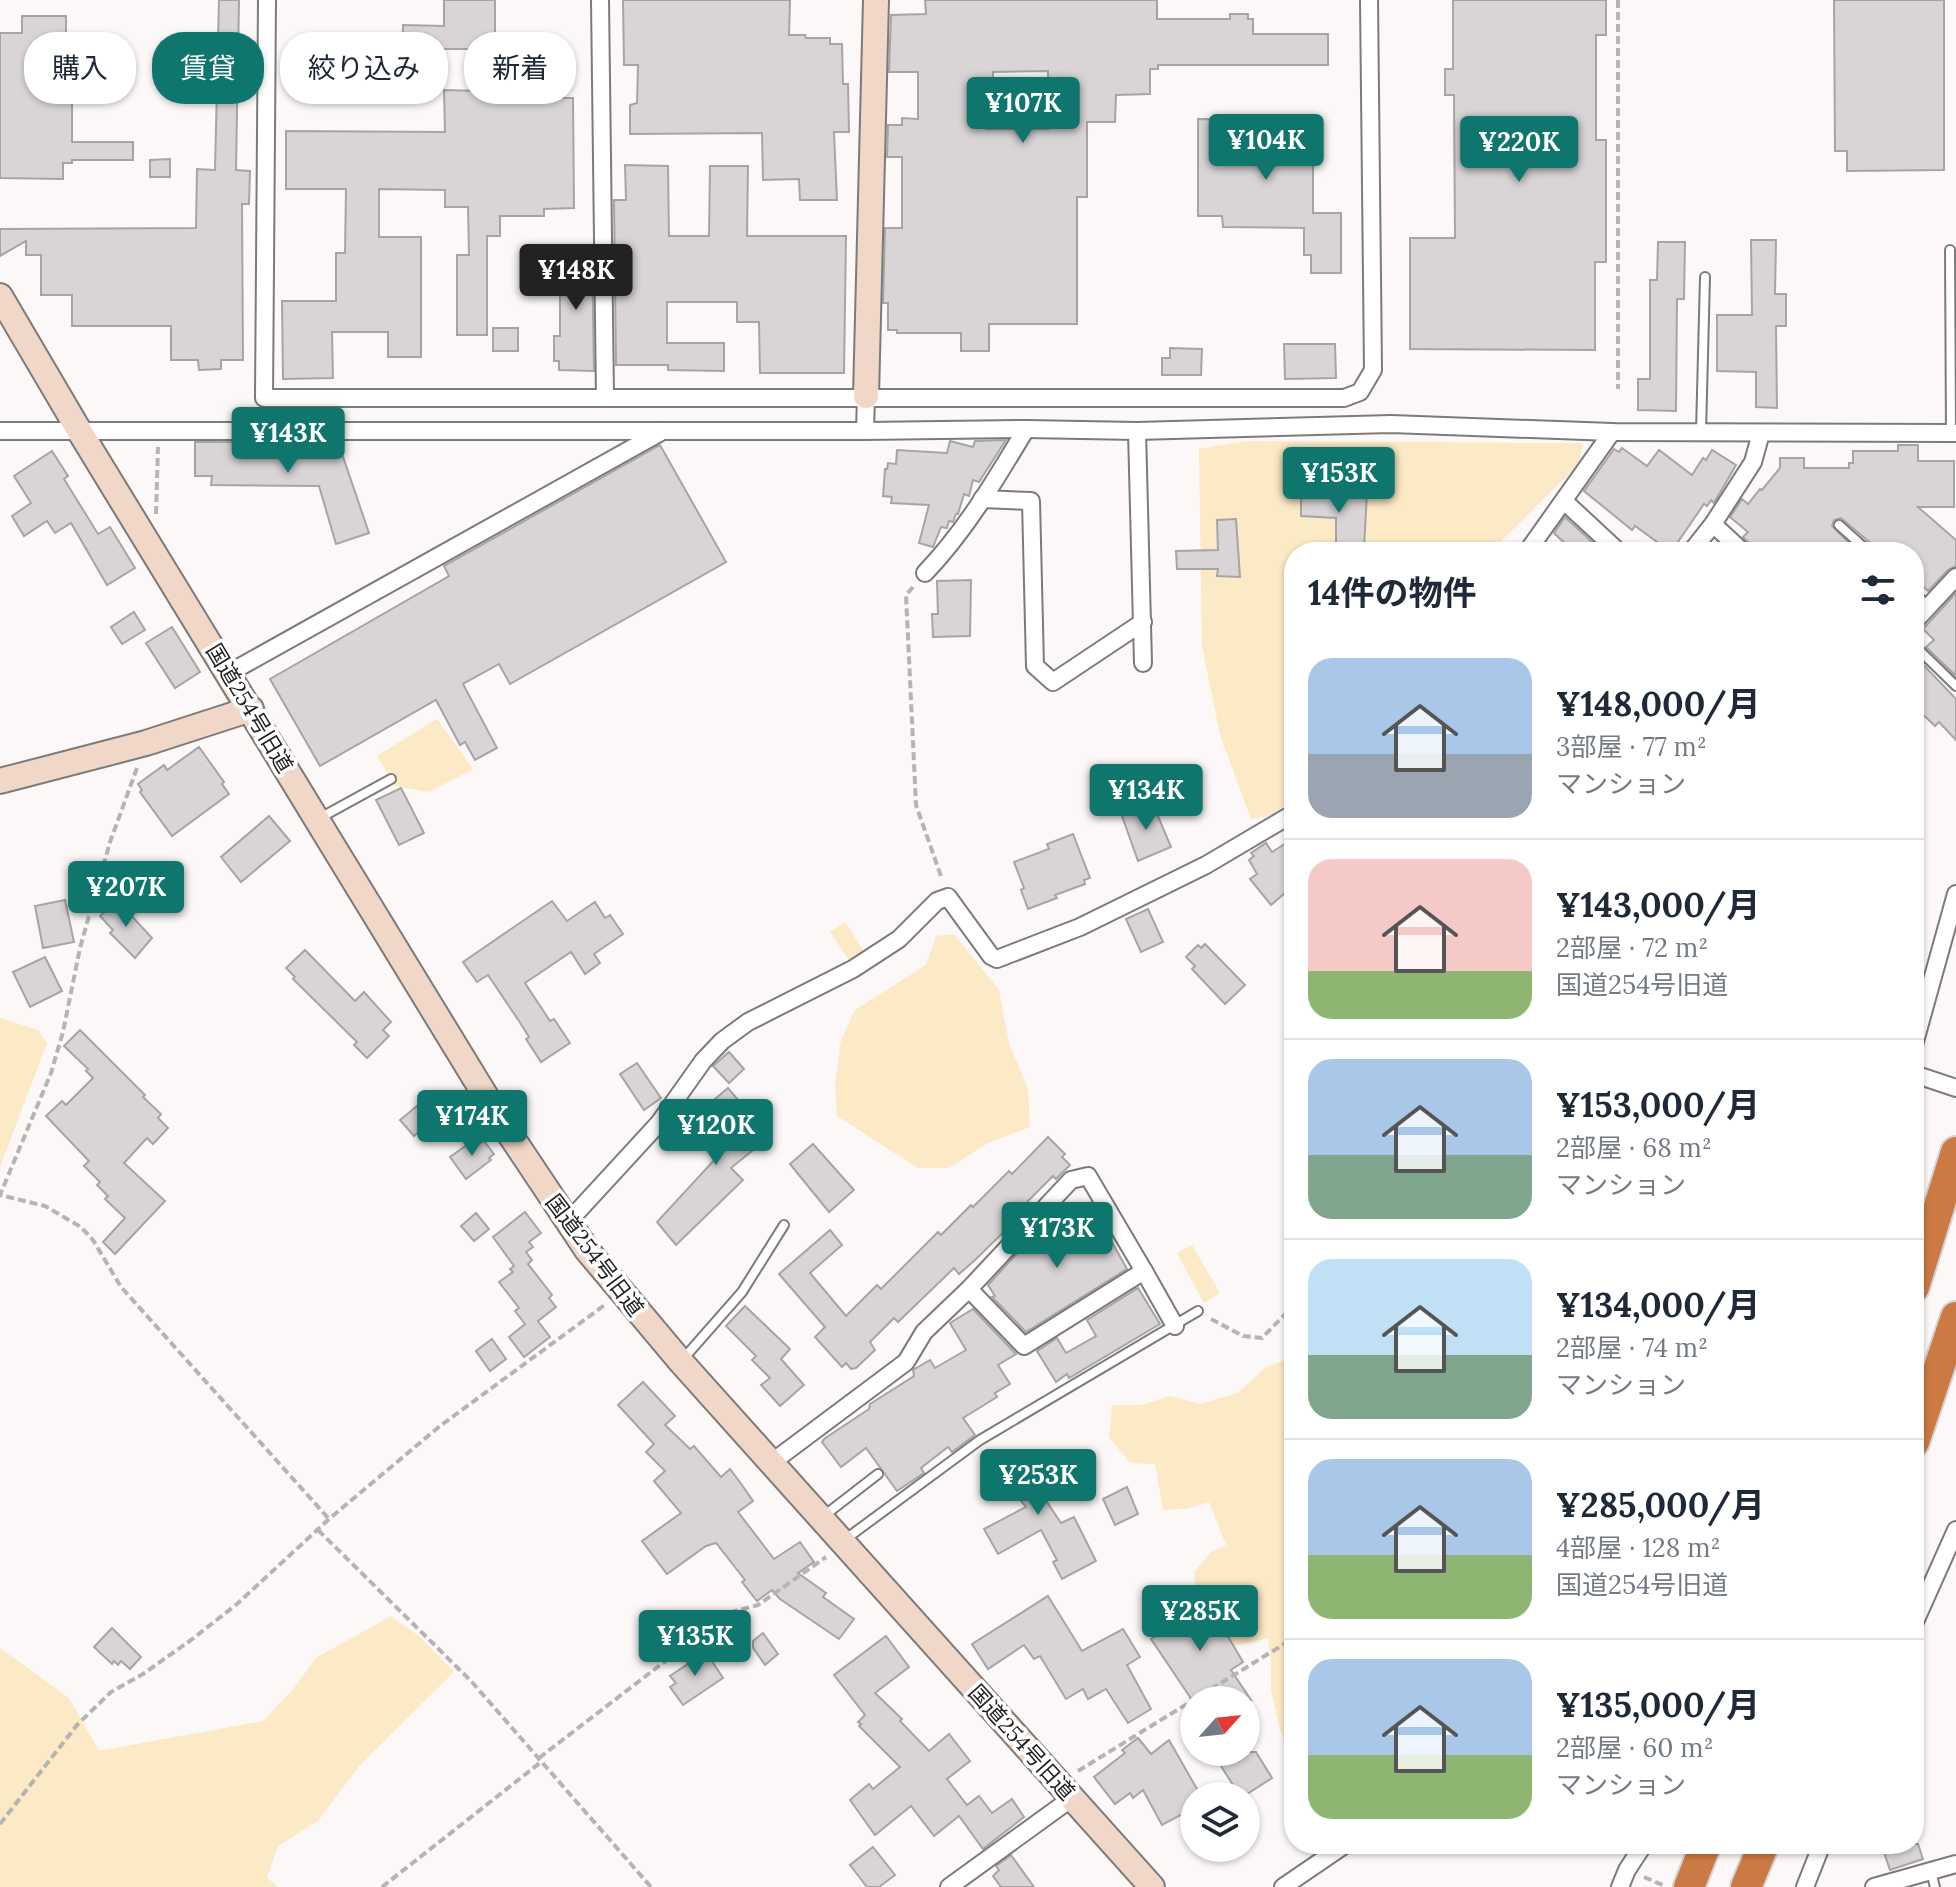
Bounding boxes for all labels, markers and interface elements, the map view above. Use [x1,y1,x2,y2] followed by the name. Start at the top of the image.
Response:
[24,32,136,104] chip: 購入
[152,32,264,104] chip: 賃貸
[280,32,448,104] chip: 絞り込み
[464,32,576,104] chip: 新着
[967,77,1079,145] pin: ¥107K
[985,86,1061,119] text: ¥107K
[1210,114,1322,182] pin: ¥104K
[1463,116,1575,184] pin: ¥220K
[1227,123,1305,156] text: ¥104K
[1478,125,1560,158] text: ¥220K
[520,244,632,312] pin: ¥148K
[538,253,614,286] text: ¥148K
[232,407,344,475] pin: ¥143K
[250,416,326,449] text: ¥143K
[1283,447,1395,515] pin: ¥153K
[1301,456,1377,489] text: ¥153K
[1856,568,1900,612] icon: filters
[1308,571,1476,614] text: 14件の物件
[200,638,300,778] street label: 国道254号旧道
[1556,682,1761,725] text: ¥148,000/月
[1372,690,1468,786] icon: home
[1556,730,1707,763] text: 3部屋 · 77 m²
[1090,764,1202,832] pin: ¥134K
[1556,767,1686,800] text: マンション
[1108,773,1184,806] text: ¥134K
[70,861,182,929] pin: ¥207K
[86,870,166,903] text: ¥207K
[1556,883,1760,926] text: ¥143,000/月
[1372,891,1468,987] icon: home
[1556,931,1708,964] text: 2部屋 · 72 m²
[1556,968,1728,1001] text: 国道254号旧道
[1556,1083,1760,1126] text: ¥153,000/月
[416,1090,528,1158] pin: ¥174K
[1372,1091,1468,1187] icon: home
[435,1099,509,1132] text: ¥174K
[660,1099,772,1167] pin: ¥120K
[677,1108,755,1141] text: ¥120K
[1556,1131,1712,1164] text: 2部屋 · 68 m²
[1556,1168,1686,1201] text: マンション
[540,1188,650,1322] street label: 国道254号旧道
[1001,1202,1113,1270] pin: ¥173K
[1020,1211,1094,1244] text: ¥173K
[1556,1283,1760,1326] text: ¥134,000/月
[1372,1291,1468,1387] icon: home
[1556,1331,1708,1364] text: 2部屋 · 74 m²
[1556,1368,1686,1401] text: マンション
[982,1449,1094,1517] pin: ¥253K
[998,1458,1078,1491] text: ¥253K
[1556,1483,1765,1526] text: ¥285,000/月
[1372,1491,1468,1587] icon: home
[1556,1531,1720,1564] text: 4部屋 · 128 m²
[1556,1568,1728,1601] text: 国道254号旧道
[1144,1585,1256,1653] pin: ¥285K
[1160,1594,1240,1627] text: ¥285K
[639,1610,751,1678] pin: ¥135K
[657,1619,733,1652] text: ¥135K
[963,1678,1081,1806] street label: 国道254号旧道
[1556,1683,1760,1726] text: ¥135,000/月
[1180,1686,1260,1766] north arrow
[1180,1686,1260,1862] map controls
[1372,1691,1468,1787] icon: home
[1556,1731,1713,1764] text: 2部屋 · 60 m²
[1556,1768,1686,1801] text: マンション
[1180,1782,1260,1862] button: layers

